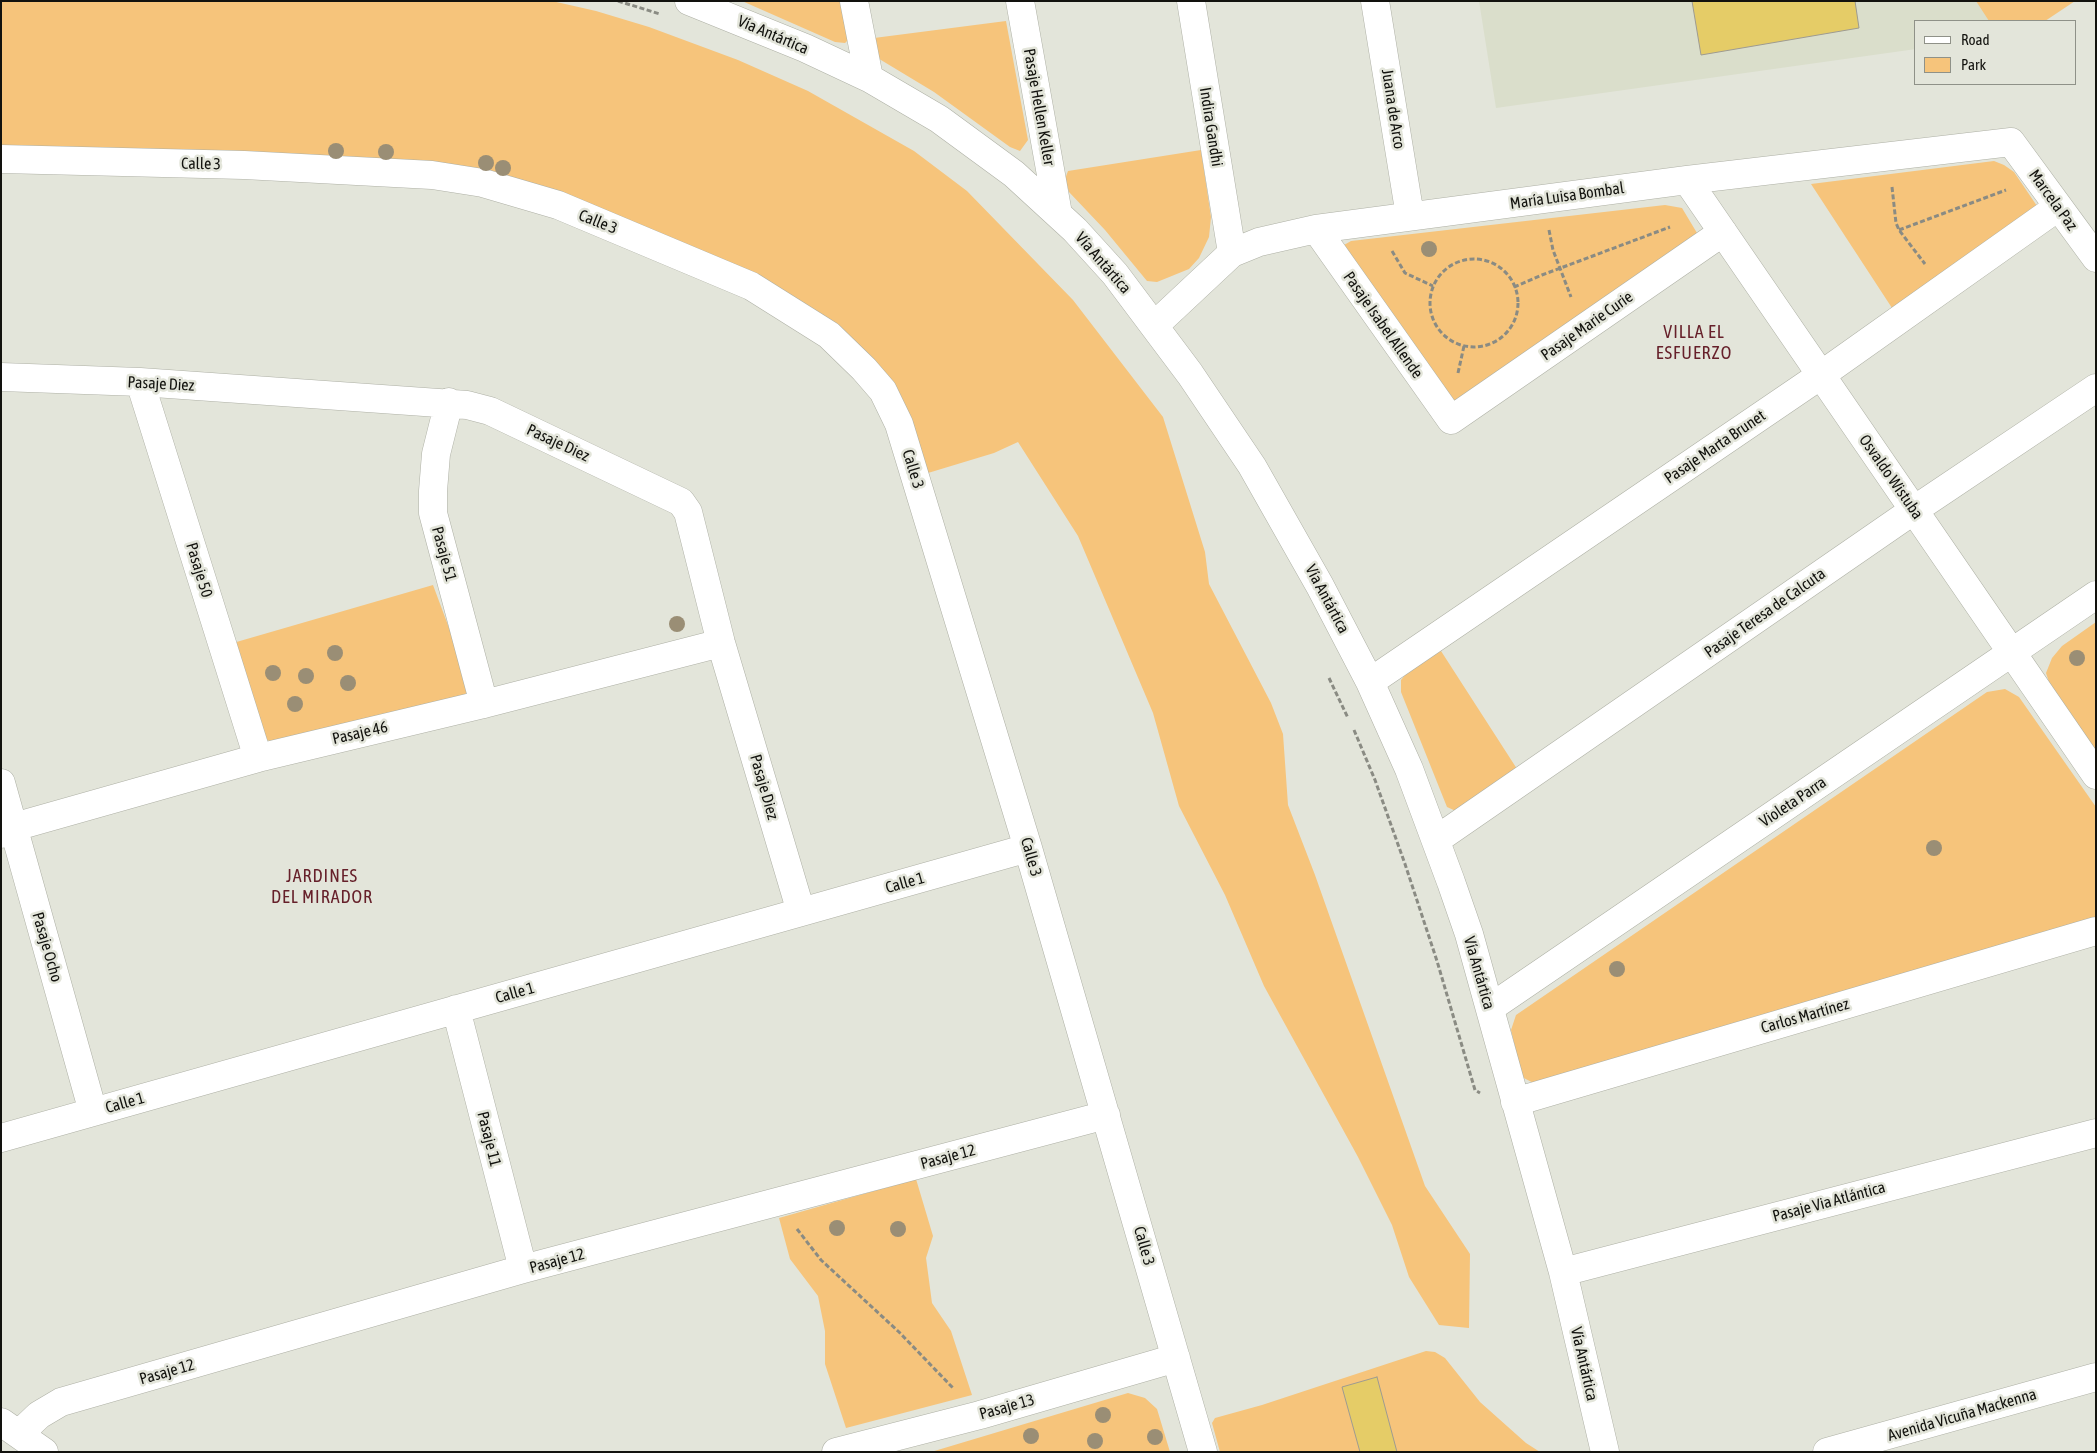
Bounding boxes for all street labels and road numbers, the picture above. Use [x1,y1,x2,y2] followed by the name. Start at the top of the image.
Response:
[735,12,811,58] street label: Vía Antártica
[1019,47,1059,167] street label: Pasaje Hellen Keller
[1377,68,1409,150] street label: Juana de Arco
[1195,86,1227,168] street label: Indira Gandhi
[181,154,221,174] street label: Calle 3
[2024,166,2082,234] street label: Marcela Paz
[1509,178,1625,214] street label: María Luisa Bombal
[576,206,620,238] street label: Calle 3
[1071,228,1135,298] street label: Vía Antártica
[1339,268,1427,382] street label: Pasaje Isabel Allende
[1537,287,1637,365] street label: Pasaje Marie Curie
[127,373,195,395] street label: Pasaje Diez
[1661,406,1769,488] street label: Pasaje Marta Brunet
[524,420,592,466] street label: Pasaje Diez
[1855,431,1927,523] street label: Osvaldo Wistuba
[898,447,928,491] street label: Calle 3
[427,524,461,584] street label: Pasaje 51
[182,540,216,600] street label: Pasaje 50
[1301,561,1353,637] street label: Vía Antártica
[1701,564,1829,662] street label: Pasaje Teresa de Calcuta
[330,717,390,749] street label: Pasaje 46
[746,752,782,822] street label: Pasaje Diez
[1756,773,1830,831] street label: Violeta Parra
[1016,835,1046,879] street label: Calle 3
[883,868,927,898] street label: Calle 1
[28,910,66,984] street label: Pasaje Ocho
[1459,934,1499,1012] street label: Vía Antártica
[493,978,537,1008] street label: Calle 1
[1759,994,1851,1038] street label: Carlos Martínez
[103,1088,147,1118] street label: Calle 1
[473,1109,505,1169] street label: Pasaje 11
[918,1140,978,1174] street label: Pasaje 12
[1771,1178,1887,1226] street label: Pasaje Via Atlántica
[1129,1224,1159,1268] street label: Calle 3
[527,1244,587,1278] street label: Pasaje 12
[1566,1325,1602,1403] street label: Vía Antártica
[137,1355,197,1389] street label: Pasaje 12
[1885,1385,2039,1445] street label: Avenida Vicuña Mackenna
[977,1390,1037,1424] street label: Pasaje 13

